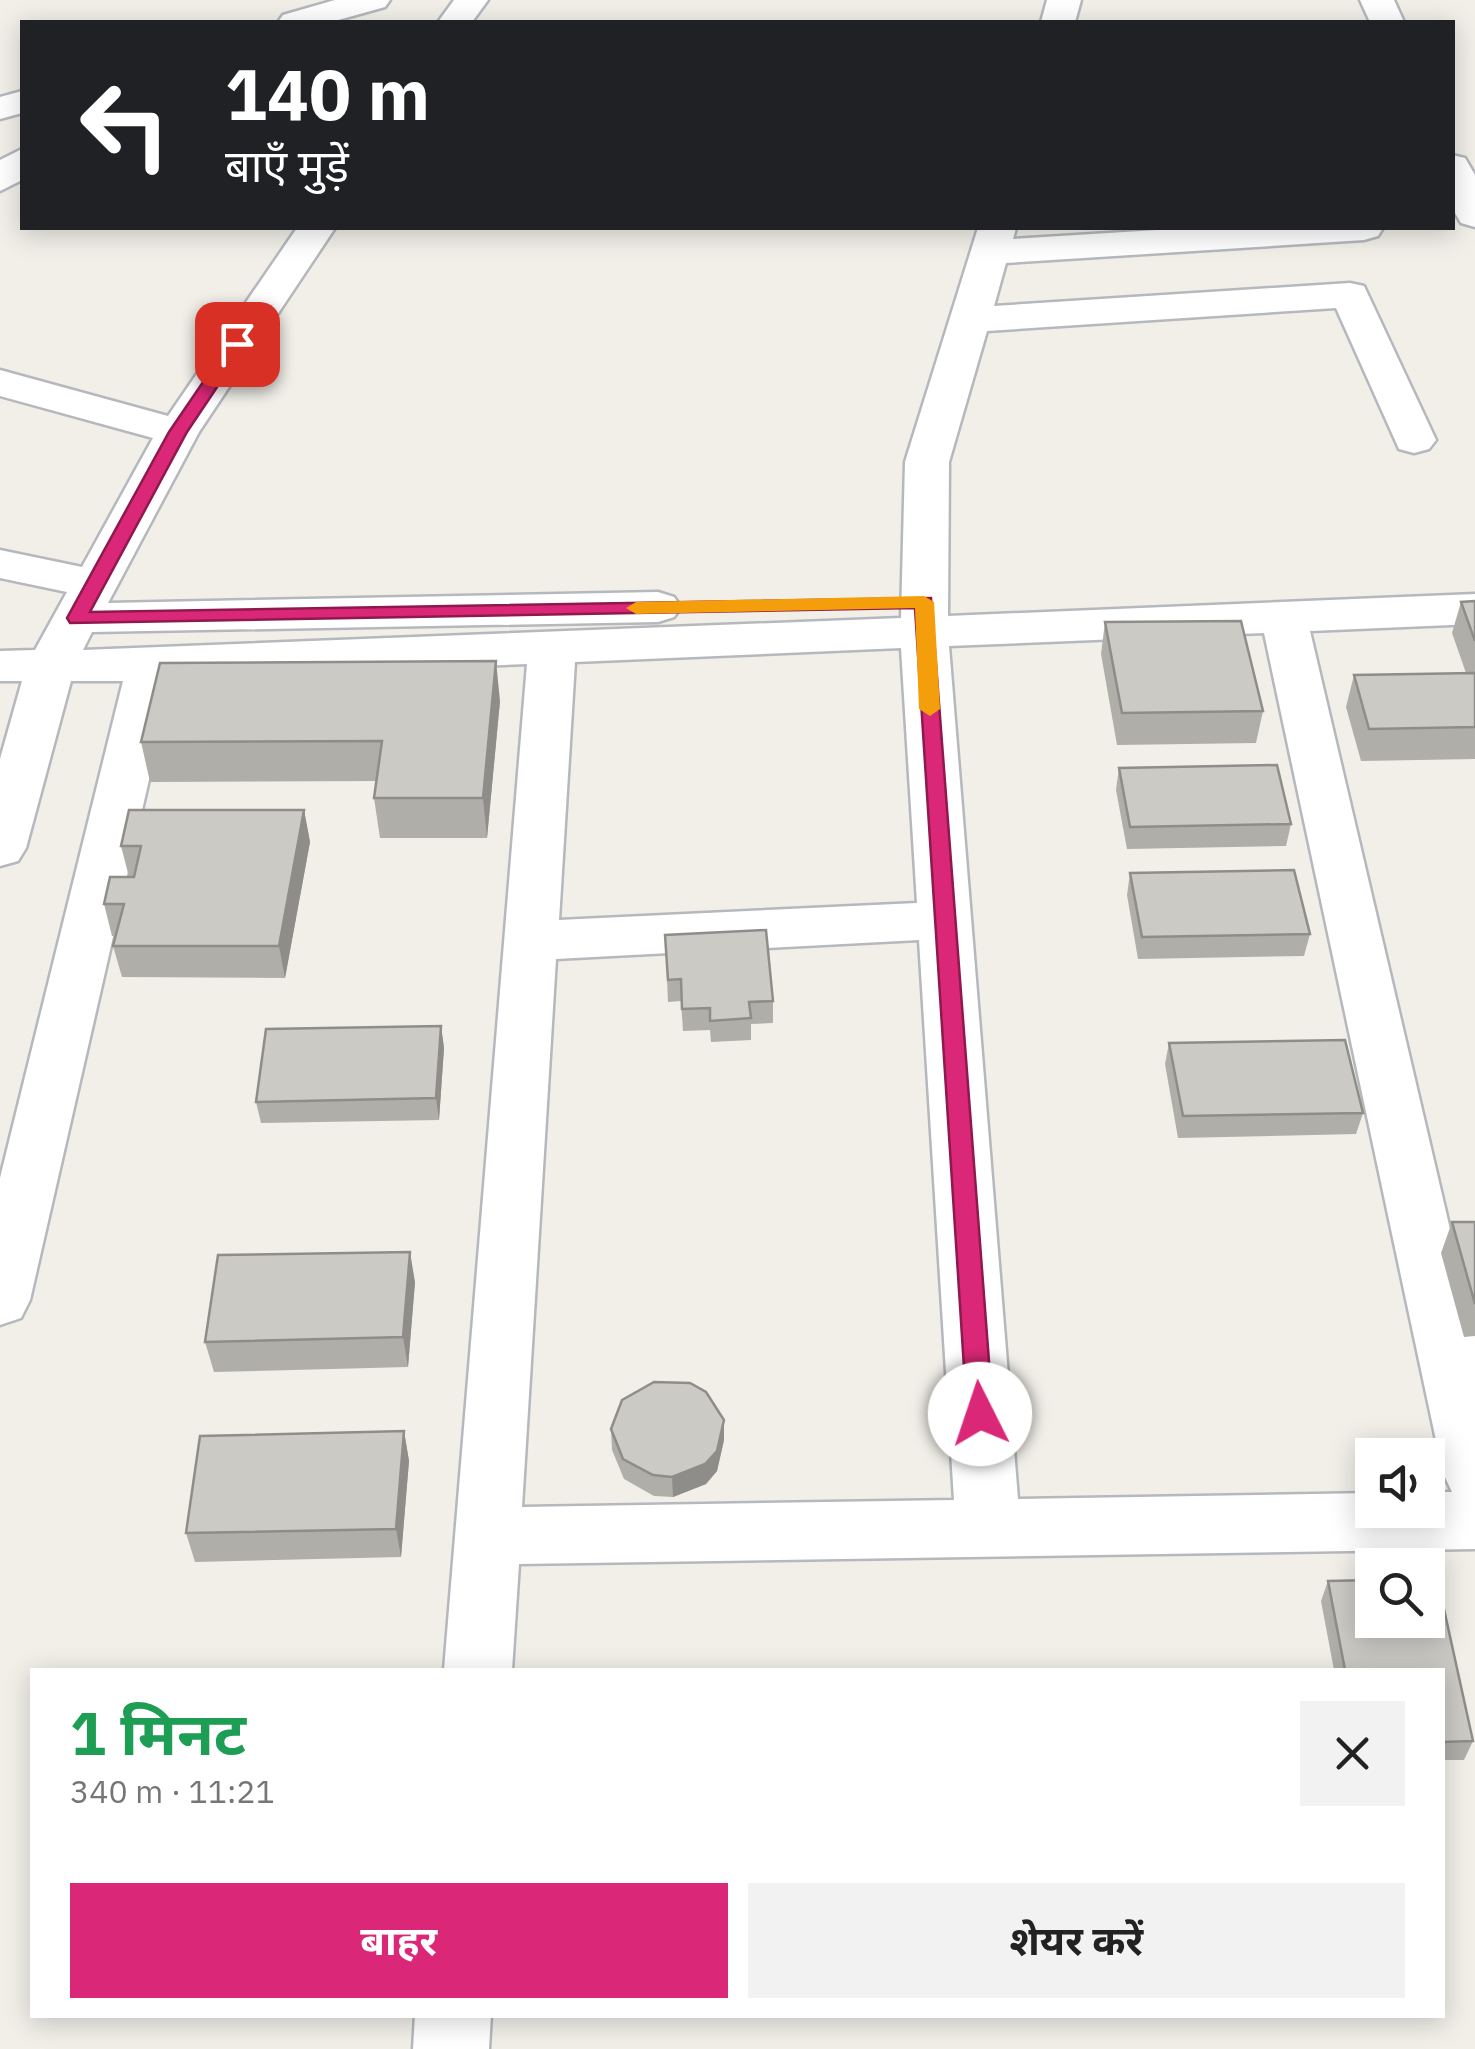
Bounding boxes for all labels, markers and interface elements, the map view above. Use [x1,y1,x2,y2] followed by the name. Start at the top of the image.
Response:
[225,48,430,139] text: 140 m
[60,60,190,190] icon: left
[225,136,349,194] text: बाएँ मुड़ें
[195,302,280,387] pin
[210,317,265,372] icon: arrive
[928,1362,1032,1466] position arrow
[1355,1438,1445,1638] map controls
[1355,1438,1445,1528] button: sound
[1355,1548,1445,1638] button: search
[70,1693,246,1772] text: 1 मिनट
[1300,1701,1405,1806] button: close
[70,1770,275,1812] text: 340 m · 11:21
[70,1883,728,1998] button: बाहर
[748,1883,1405,1998] button: शेयर करें

